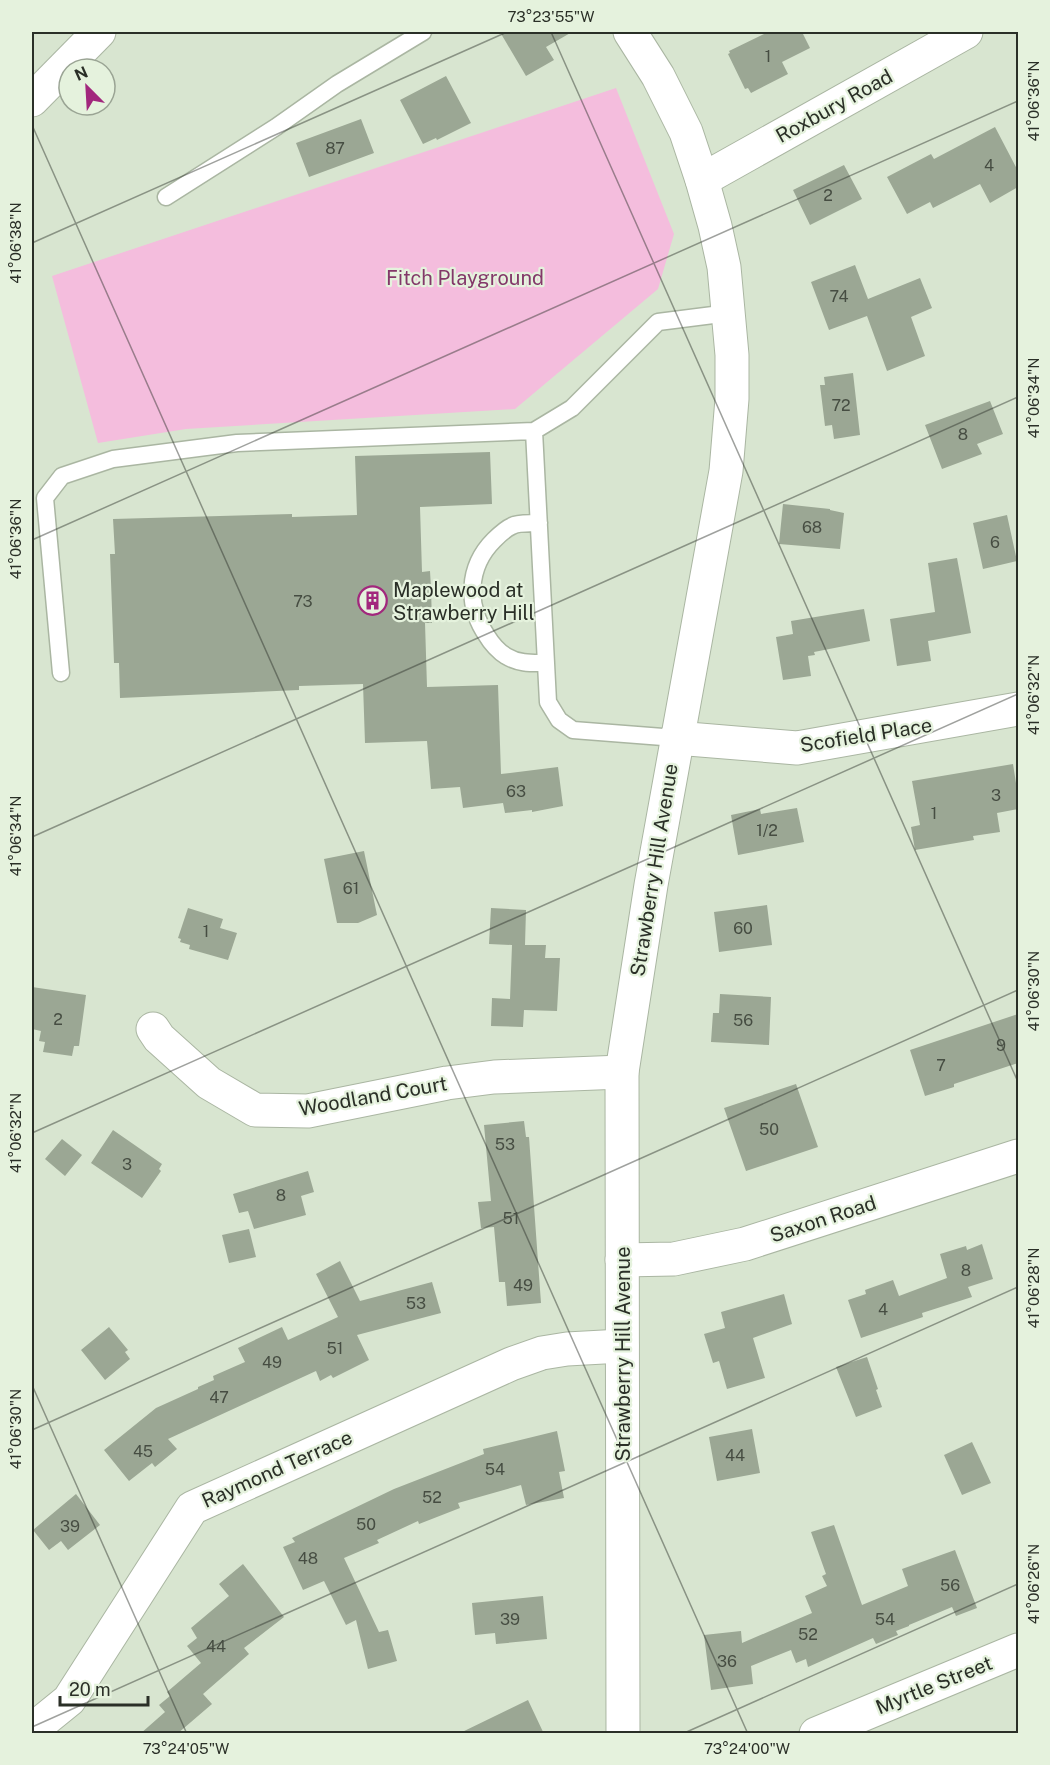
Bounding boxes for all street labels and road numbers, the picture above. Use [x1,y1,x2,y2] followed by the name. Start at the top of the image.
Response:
[771,64,897,148] street label: Roxbury Road
[798,713,934,757] street label: Scofield Place
[625,762,683,978] street label: Strawberry Hill Avenue
[297,1071,449,1121] street label: Woodland Court
[767,1191,879,1247] street label: Saxon Road
[611,1247,635,1462] street label: Strawberry Hill Avenue
[198,1425,356,1513] street label: Raymond Terrace
[872,1651,996,1719] street label: Myrtle Street

